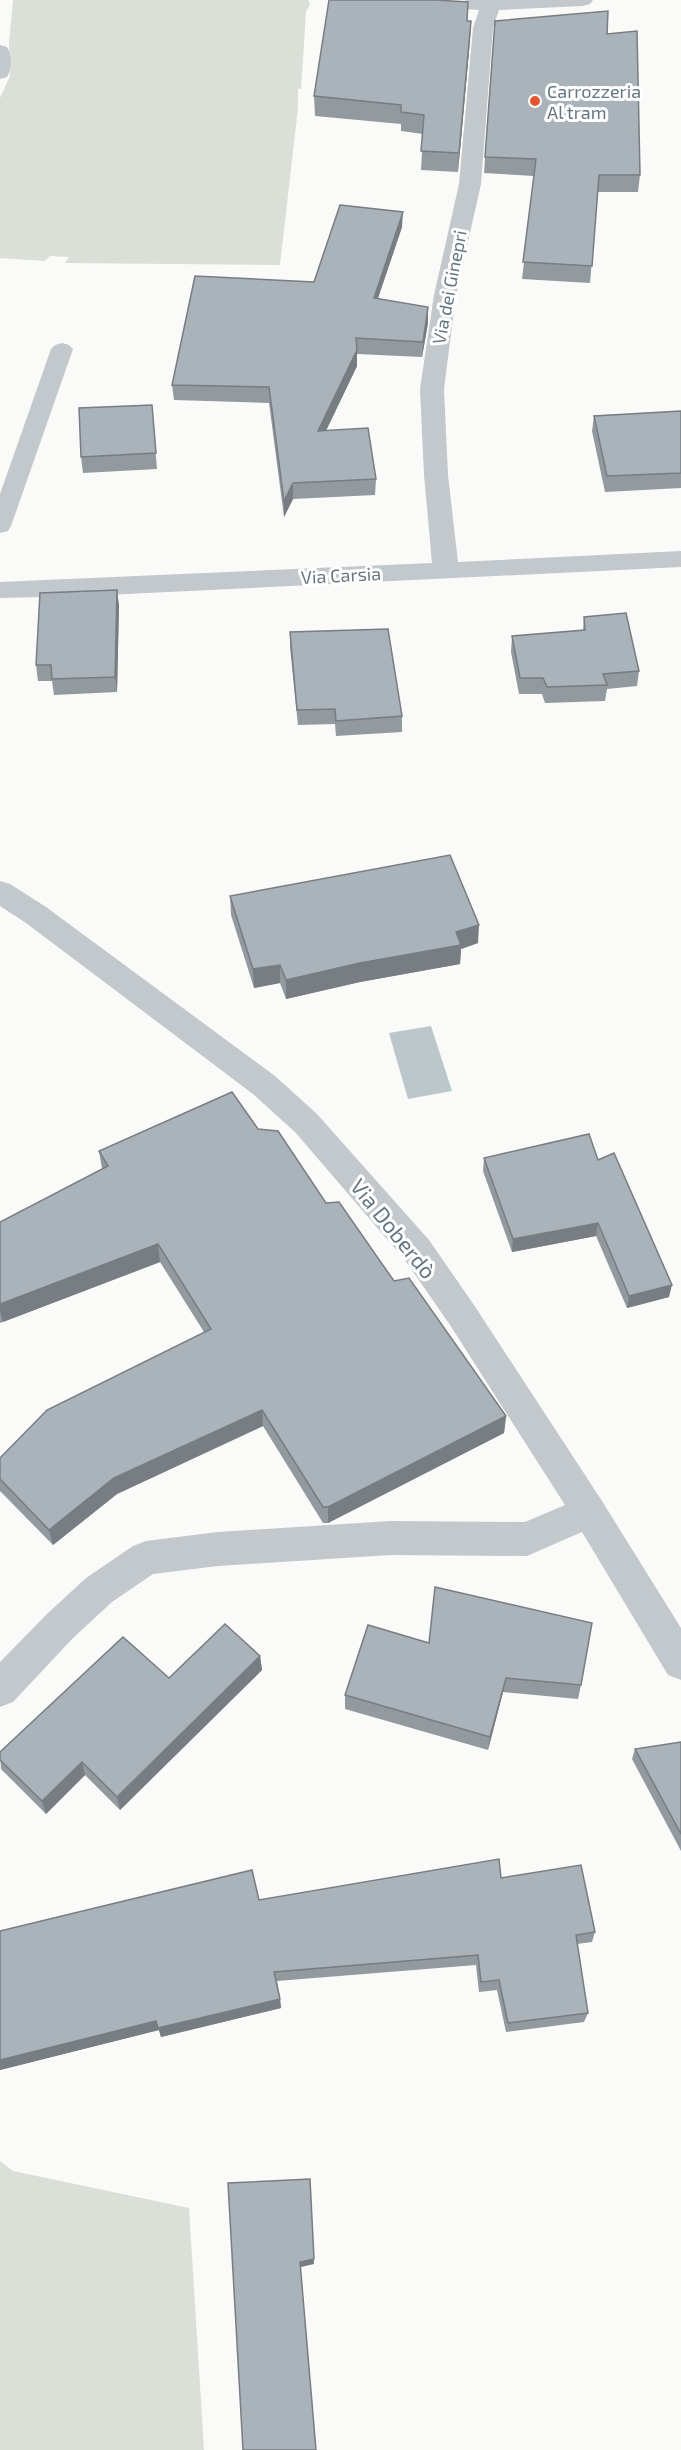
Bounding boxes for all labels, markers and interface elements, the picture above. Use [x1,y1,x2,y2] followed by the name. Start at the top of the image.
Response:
[547,80,641,123] place label: Carrozzeria Al tram
[528,94,542,108] marker: Carrozzeria Al tram
[427,228,471,346] street label: Via dei Ginepri
[300,562,382,588] street label: Via Carsia
[346,1173,442,1283] street label: Via Doberdò

